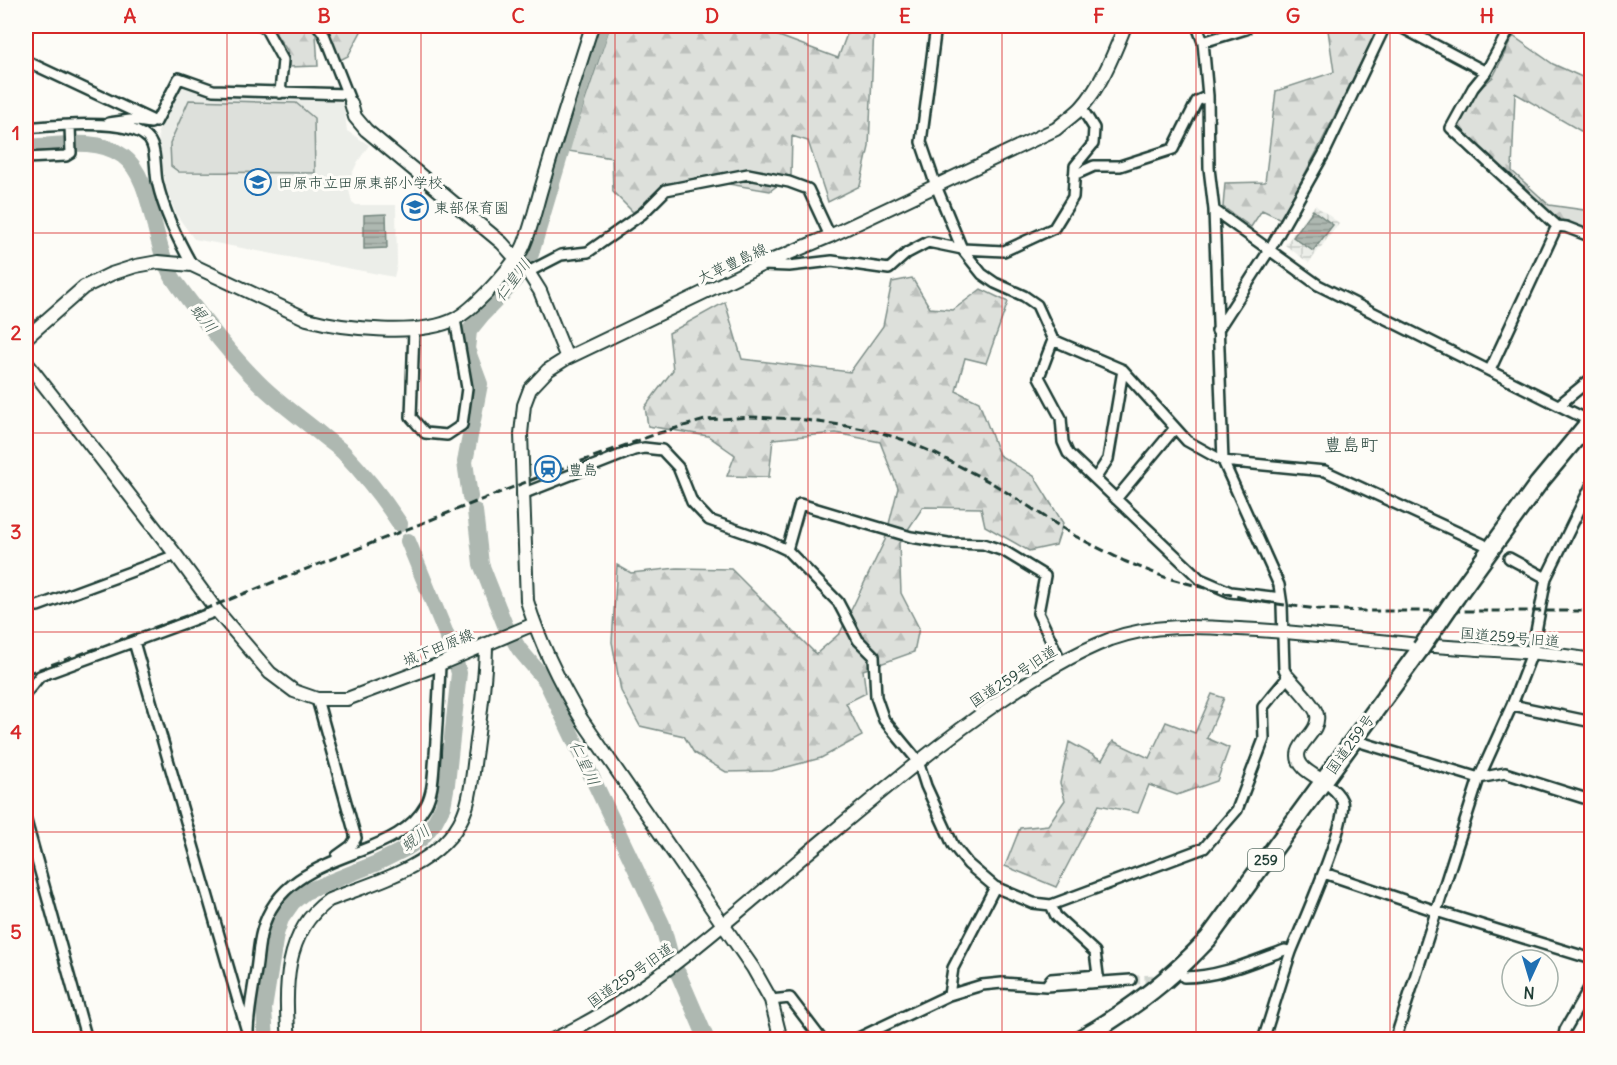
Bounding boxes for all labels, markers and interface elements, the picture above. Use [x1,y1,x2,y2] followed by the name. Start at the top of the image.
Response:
[124,3,137,28] text: A
[317,3,331,28] text: B
[511,3,525,28] text: C
[705,3,719,28] text: D
[899,3,911,28] text: E
[1093,3,1105,28] text: F
[1286,3,1300,28] text: G
[1480,3,1494,28] text: H
[12,120,20,145] text: 1
[243,167,273,197] school or university icon: 田原市立田原東部小学校
[278,173,443,192] place label: 田原市立田原東部小学校
[400,192,430,222] school or university icon: 東部保育園
[434,198,509,217] place label: 東部保育園
[694,239,770,287] street label: 大草豊島線
[490,255,534,305] water label: 仁皇川
[186,299,222,337] water label: 蜆川
[11,320,22,345] text: 2
[1324,433,1378,456] district label: 豊島町
[533,454,563,484] station icon: 豊島
[568,460,598,479] place label: 豊島
[10,519,22,544] text: 3
[1459,623,1561,651] street label: 国道259号旧道
[400,624,476,670] street label: 城下田原線
[966,641,1060,711] street label: 国道259号旧道
[1322,710,1378,778] street label: 国道259号
[10,719,22,744] text: 4
[566,737,604,789] water label: 仁皇川
[396,820,434,856] water label: 蜆川
[1248,849,1284,871] road number: 259
[10,919,22,944] text: 5
[583,938,677,1012] street label: 国道259号旧道
[1500,948,1560,1008] north arrow
[1523,983,1535,1003] text: N

